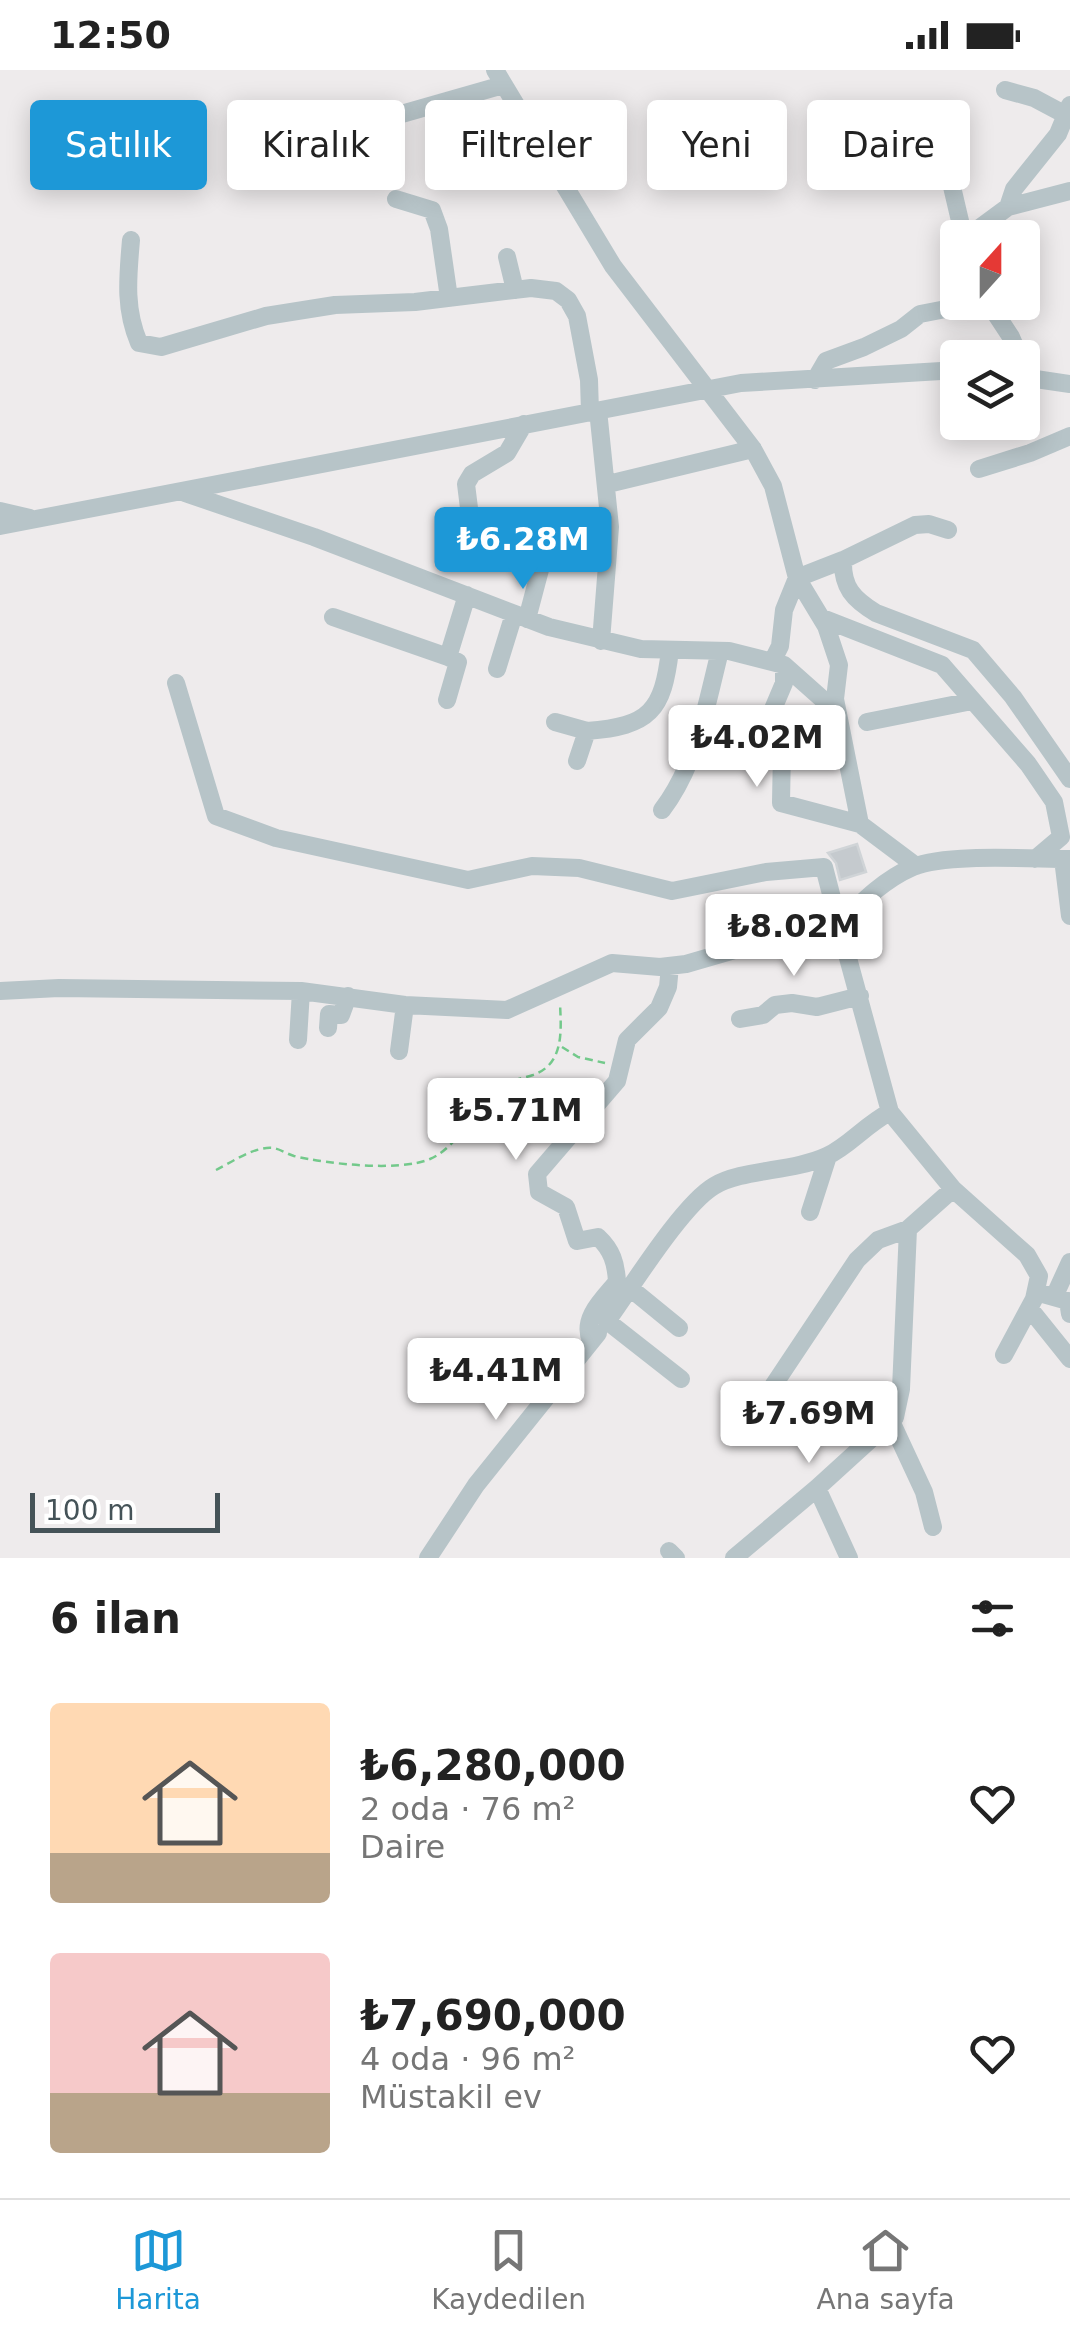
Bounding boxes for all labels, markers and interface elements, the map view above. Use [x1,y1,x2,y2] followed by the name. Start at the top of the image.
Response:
[50,13,171,57] text: 12:50
[30,100,207,190] chip: Satılık
[227,100,405,190] chip: Kiralık
[425,100,627,190] chip: Filtreler
[647,100,787,190] chip: Yeni
[807,100,970,190] chip: Daire
[940,220,1040,320] north arrow
[940,220,1040,440] map controls
[940,340,1040,440] button: layers
[442,507,604,592] pin: ₺6.28M
[456,520,590,558] text: ₺6.28M
[676,705,838,790] pin: ₺4.02M
[690,718,824,756] text: ₺4.02M
[713,894,875,979] pin: ₺8.02M
[727,907,861,945] text: ₺8.02M
[435,1078,597,1163] pin: ₺5.71M
[449,1091,583,1129] text: ₺5.71M
[415,1338,577,1423] pin: ₺4.41M
[429,1351,563,1389] text: ₺4.41M
[728,1381,890,1466] pin: ₺7.69M
[742,1394,876,1432] text: ₺7.69M
[30,1488,220,1532] scale bar
[45,1494,135,1527] text: 100 m
[965,1591,1020,1646] icon: filters
[50,1594,181,1643] text: 6 ilan
[360,1741,626,1790] text: ₺6,280,000
[130,1743,250,1863] icon: home
[965,1776,1020,1831] icon: heart
[360,1790,575,1828] text: 2 oda · 76 m²
[360,1828,445,1866] text: Daire
[360,1991,626,2040] text: ₺7,690,000
[130,1993,250,2113] icon: home
[965,2026,1020,2081] icon: heart
[360,2040,575,2078] text: 4 oda · 96 m²
[360,2078,542,2116] text: Müstakil ev
[115,2223,201,2316] tab: Harita
[431,2223,586,2316] tab: Kaydedilen
[816,2223,955,2316] tab: Ana sayfa

